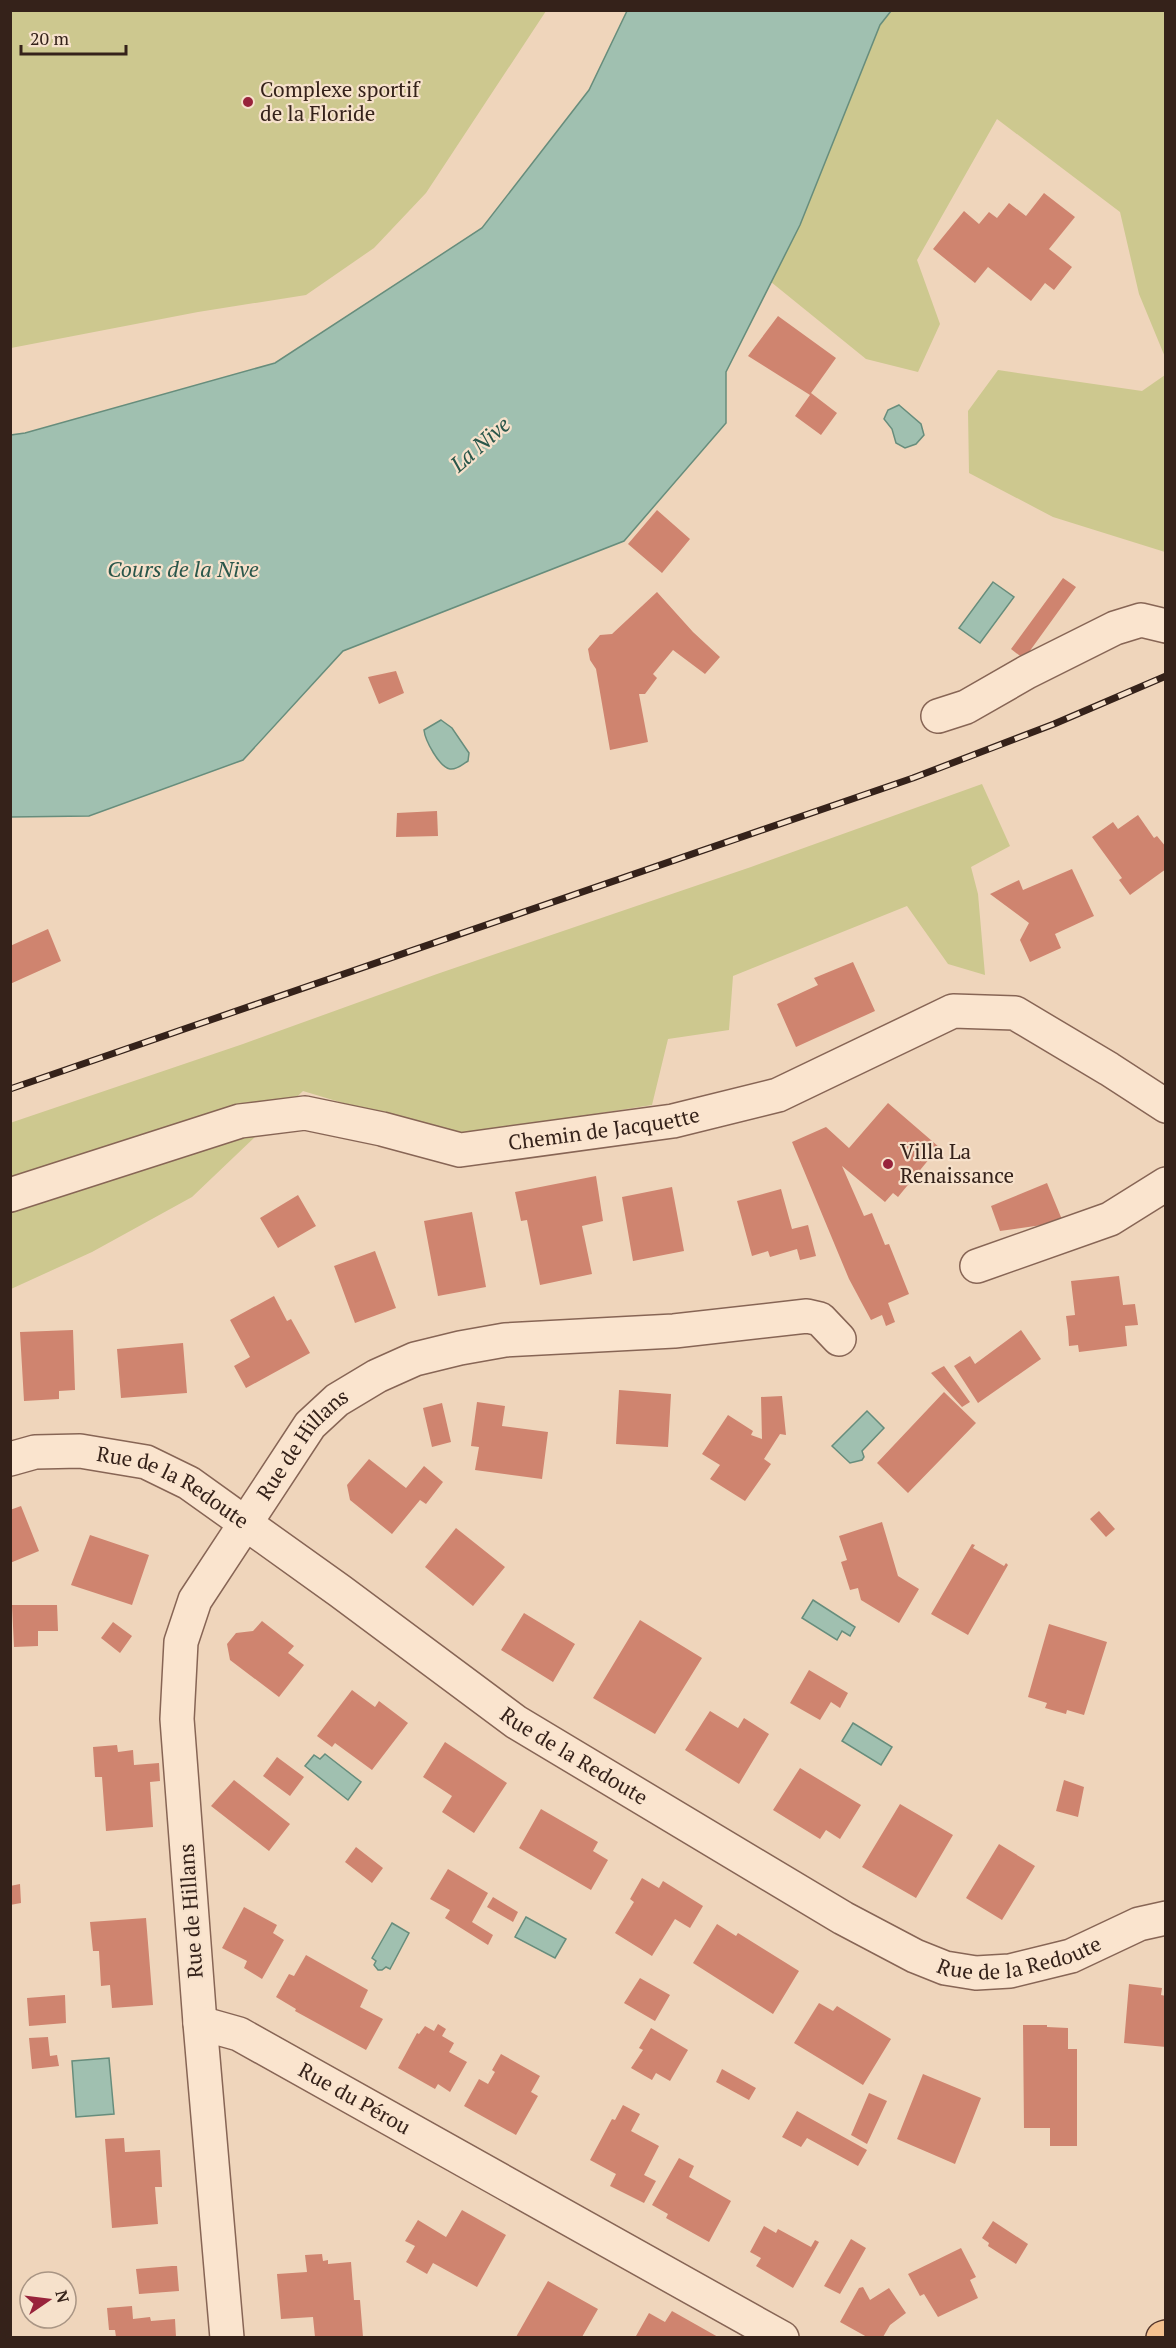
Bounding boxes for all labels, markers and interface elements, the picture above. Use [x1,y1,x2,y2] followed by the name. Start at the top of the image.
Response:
[21,18,126,56] scale bar
[30,26,70,50] text: 20 m
[260,75,421,127] place label: Complexe sportif de la Floride
[241,95,255,109] marker: Complexe sportif de la Floride
[443,410,516,478] water label: La Nive
[107,554,259,583] water label: Cours de la Nive
[506,1100,703,1156] street label: Chemin de Jacquette
[900,1137,1014,1189] place label: Villa La Renaissance
[881,1157,895,1171] marker: Villa La Renaissance
[250,1381,353,1505] street label: Rue de Hillans
[95,1439,255,1534] street label: Rue de la Redoute
[495,1700,653,1811] street label: Rue de la Redoute
[171,1843,209,1979] street label: Rue de Hillans
[933,1929,1105,1986] street label: Rue de la Redoute
[294,2055,416,2140] street label: Rue du Pérou
[18,2270,78,2330] north arrow
[50,2288,75,2305] text: N

